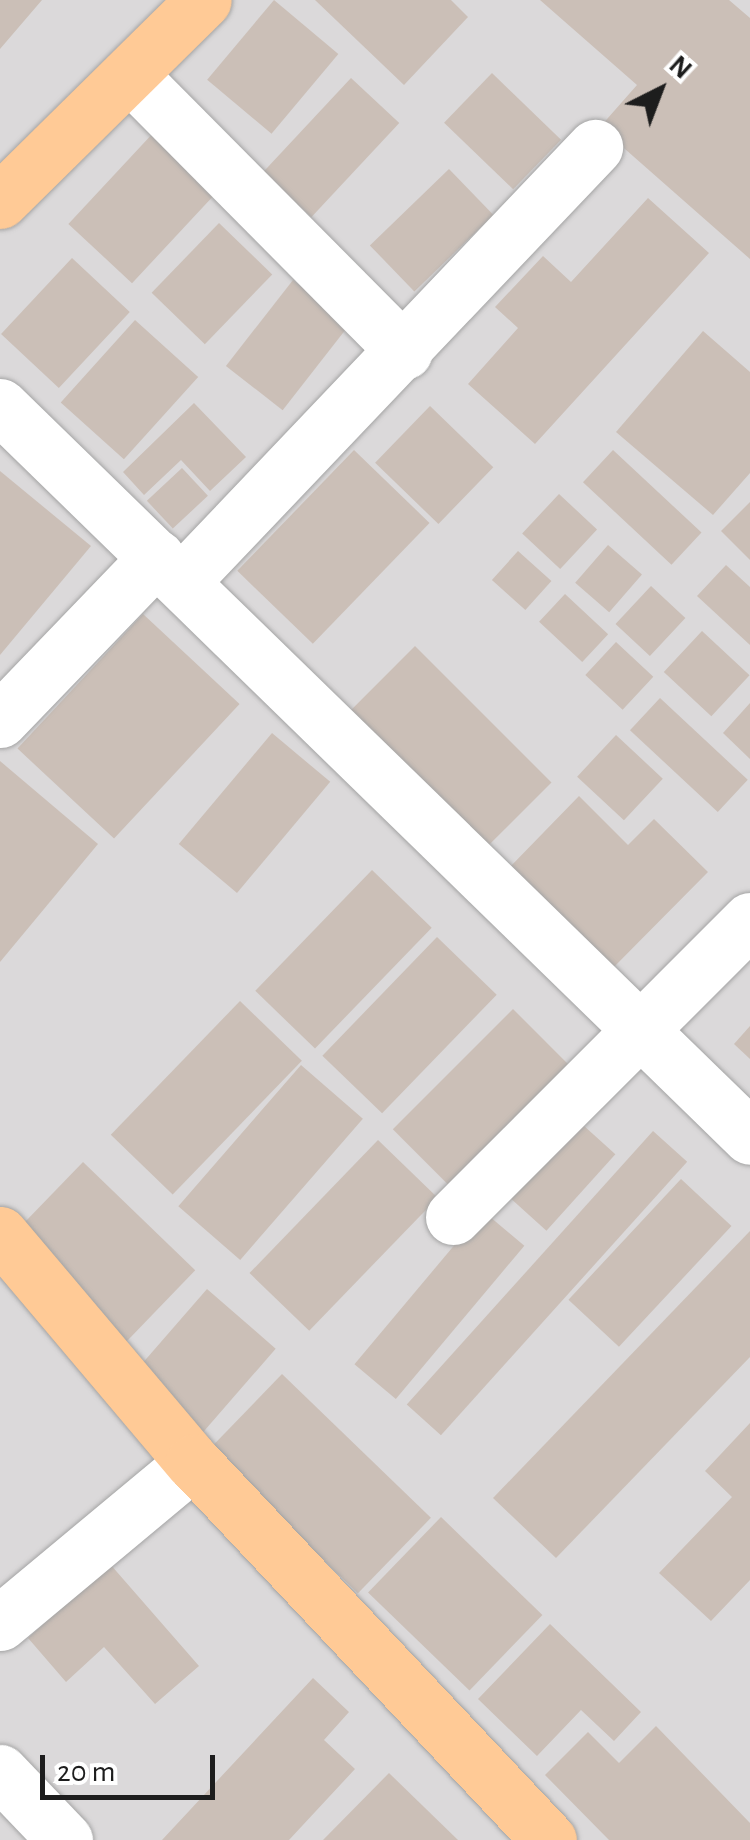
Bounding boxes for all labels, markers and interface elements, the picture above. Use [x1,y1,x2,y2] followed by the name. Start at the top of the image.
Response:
[610,40,710,140] north arrow
[663,51,697,85] text: N
[45,1735,220,1797] scale bar
[57,1757,115,1787] text: 20 m

